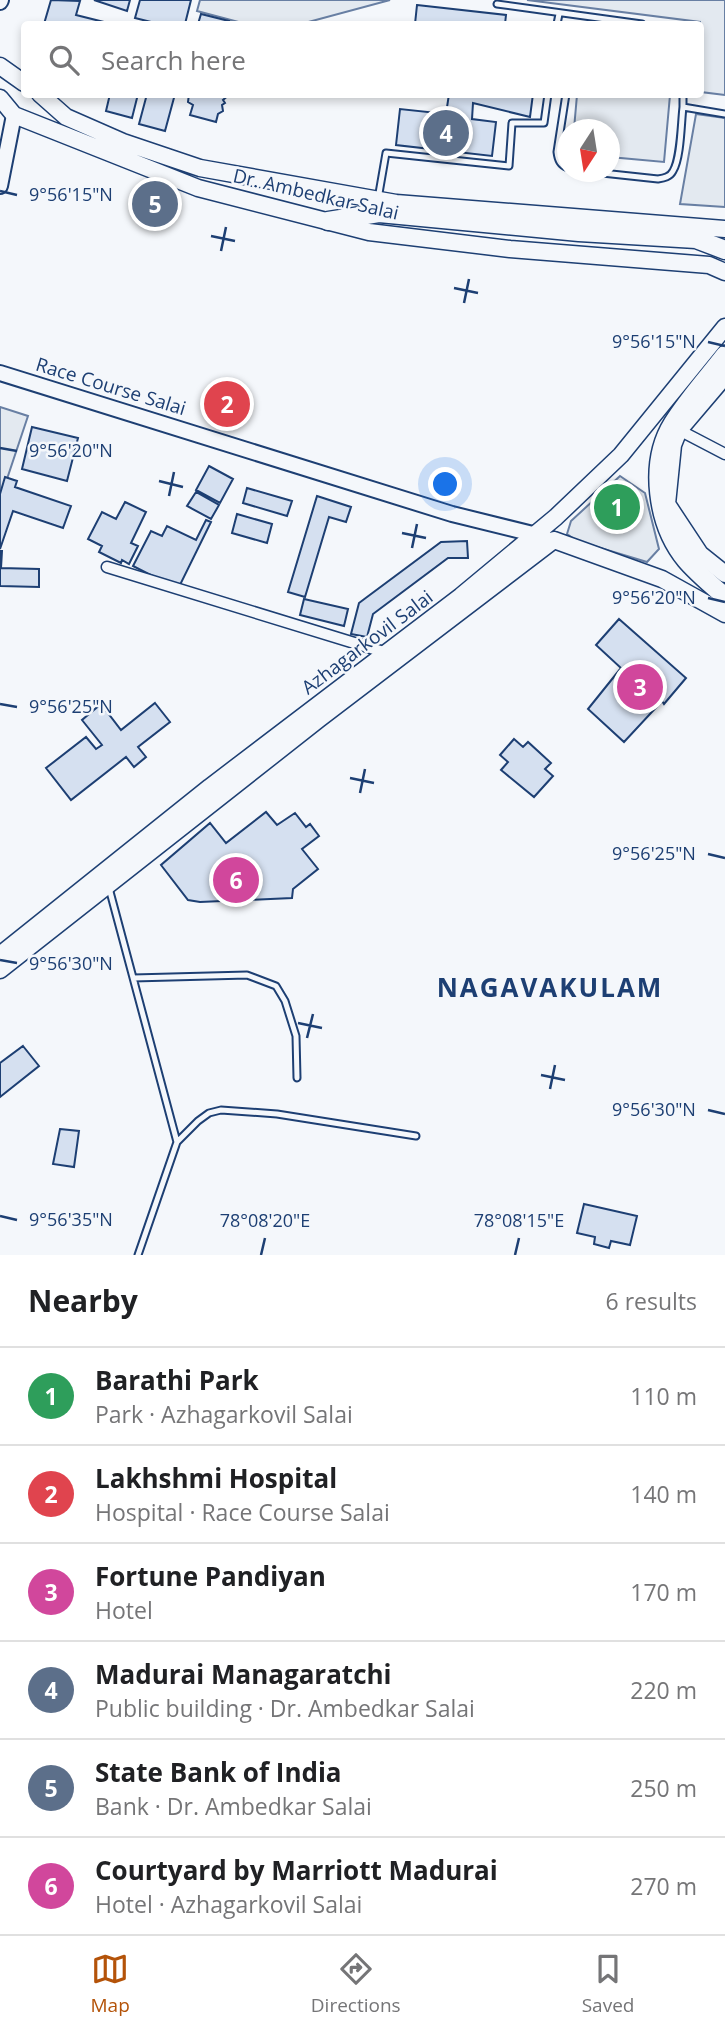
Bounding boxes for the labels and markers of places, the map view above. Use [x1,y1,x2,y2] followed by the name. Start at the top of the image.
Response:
[423,107,469,159] pin: 4
[132,178,178,230] pin: 5
[204,378,250,430] pin: 2
[594,481,640,533] pin: 1
[617,661,663,713] pin: 3
[213,854,259,906] pin: 6

